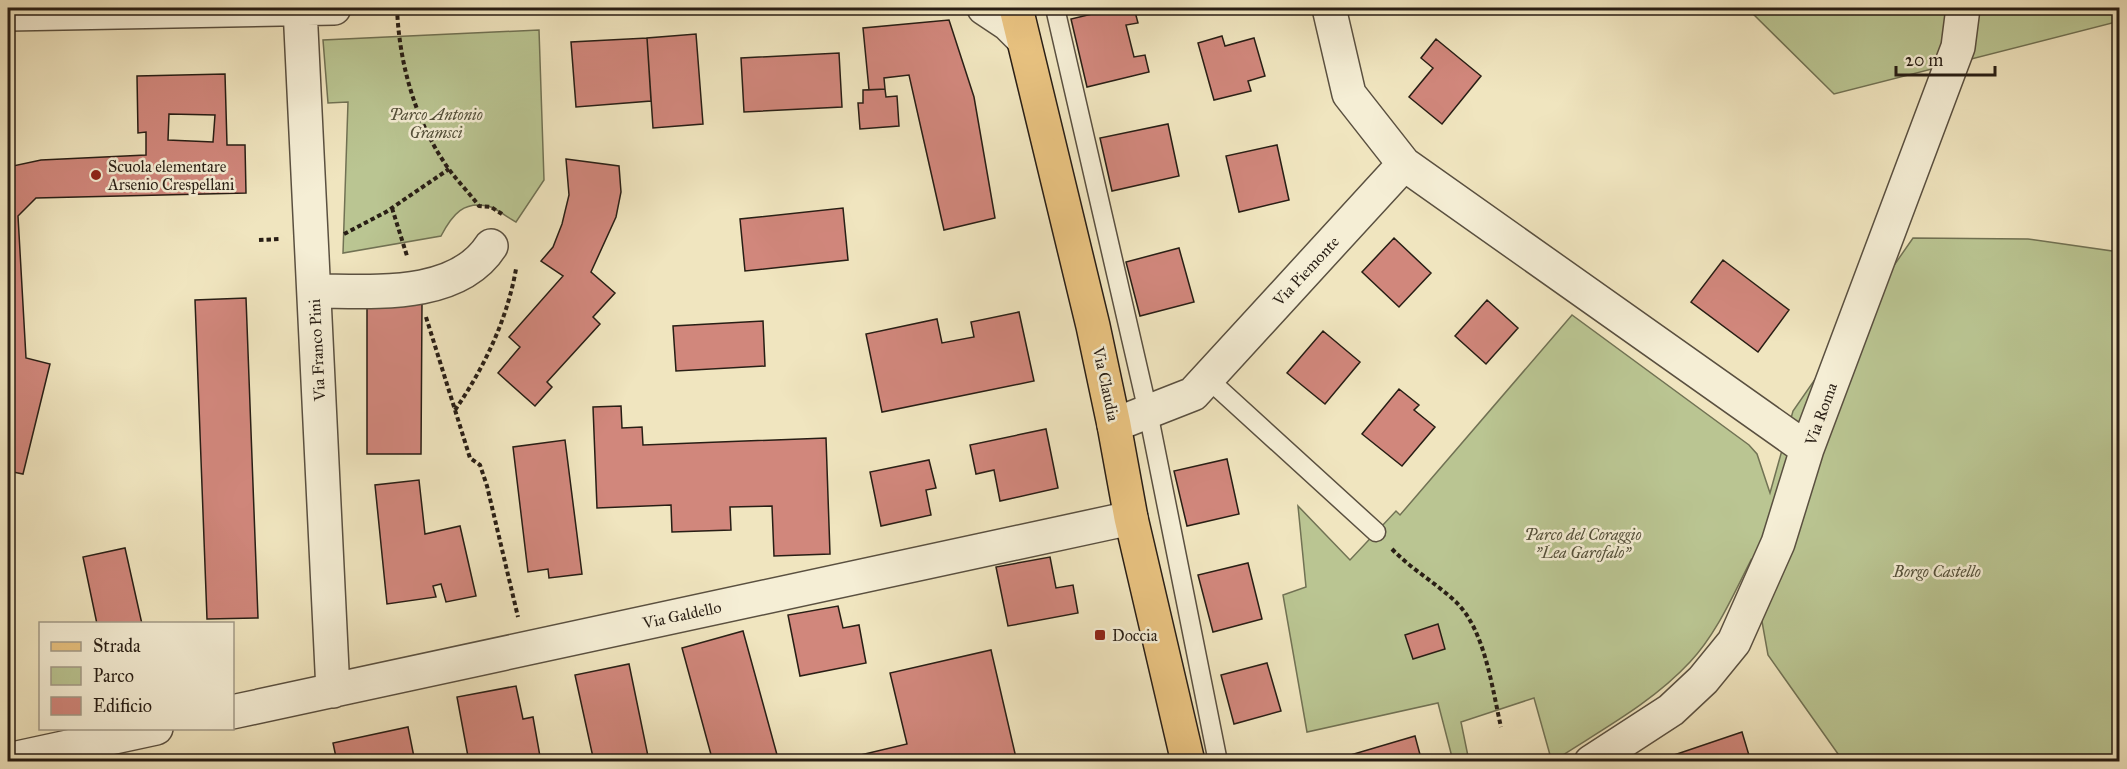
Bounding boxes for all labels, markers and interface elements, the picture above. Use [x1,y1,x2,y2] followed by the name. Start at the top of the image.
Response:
[1896,39,1995,77] scale bar
[1905,49,1943,71] text: 20 m
[389,105,483,142] park label: Parco Antonio Gramsci
[107,157,235,194] place label: Scuola elementare Arsenio Crespellani
[89,168,103,182] marker: Scuola elementare Arsenio Crespellani
[1268,232,1343,311] street label: Via Piemonte
[305,298,329,403] street label: Via Franco Pini
[1089,344,1123,423] street label: Via Claudia
[1801,380,1841,449] street label: Via Roma
[1525,525,1641,562] park label: Parco del Coraggio "Lea Garofalo"
[1892,562,1981,581] park label: Borgo Castello
[640,597,723,633] street label: Via Galdello
[39,622,234,730] legend
[1112,626,1158,645] place label: Doccia
[1093,628,1107,642] marker: Doccia
[93,635,141,657] text: Strada
[93,665,134,687] text: Parco
[93,695,152,717] text: Edificio

